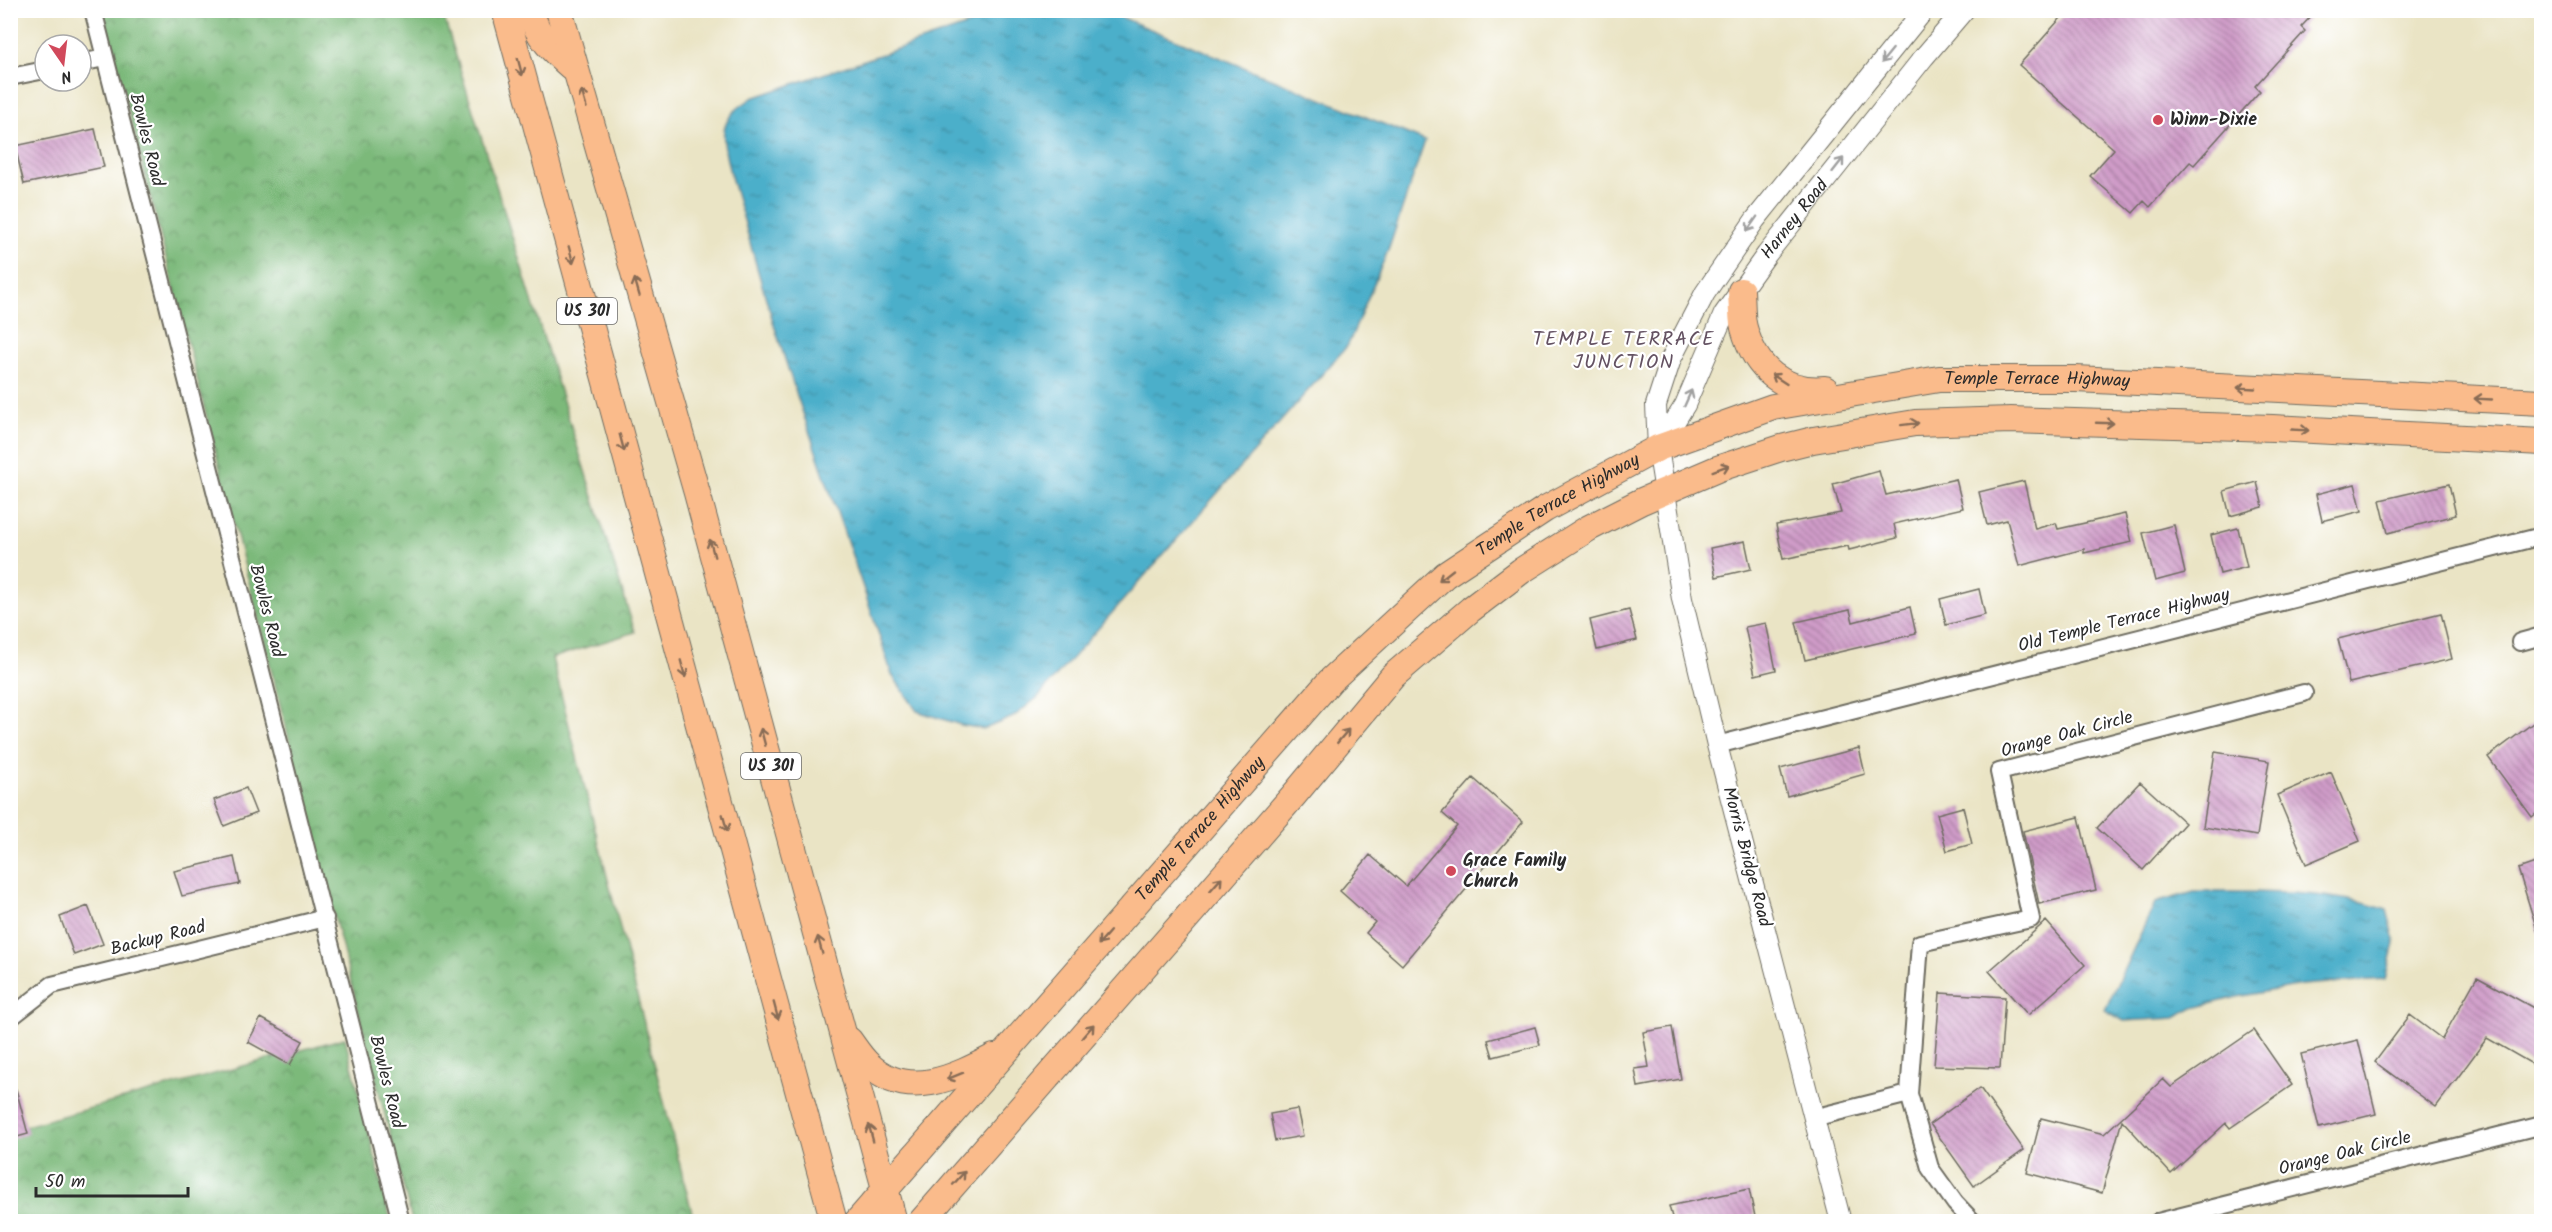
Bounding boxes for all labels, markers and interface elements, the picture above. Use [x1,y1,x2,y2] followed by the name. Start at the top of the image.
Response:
[33,33,93,93] north arrow
[1881,48,1894,64] one-way arrow
[515,57,527,76] one-way arrow
[58,63,74,89] text: N
[120,90,172,191] street label: Bowles Road
[578,90,589,109] one-way arrow
[2170,106,2257,135] place label: Winn-Dixie
[2151,113,2165,127] marker: Winn-Dixie
[1832,157,1845,173] one-way arrow
[1753,172,1837,266] street label: Harney Road
[1746,216,1758,232] one-way arrow
[566,245,578,264] one-way arrow
[631,278,643,297] one-way arrow
[557,298,617,324] road number: US 301
[1533,324,1715,379] district label: TEMPLE TERRACE JUNCTION
[1945,365,2131,396] street label: Temple Terrace Highway
[1771,373,1787,385] one-way arrow
[2237,382,2257,393] one-way arrow
[1683,389,1694,407] one-way arrow
[2474,394,2494,405] one-way arrow
[2094,417,2114,428] one-way arrow
[1900,418,1919,429] one-way arrow
[2289,424,2309,435] one-way arrow
[617,434,629,453] one-way arrow
[1471,446,1646,565] street label: Temple Terrace Highway
[1711,462,1729,473] one-way arrow
[706,539,717,558] one-way arrow
[240,561,292,662] street label: Bowles Road
[1439,569,1455,582] one-way arrow
[2015,581,2233,661] street label: Old Temple Terrace Highway
[678,659,690,678] one-way arrow
[1998,703,2136,767] street label: Orange Oak Circle
[757,727,768,746] one-way arrow
[1336,729,1350,744] one-way arrow
[1129,749,1273,908] street label: Temple Terrace Highway
[741,753,801,779] road number: US 301
[1713,784,1779,931] street label: Morris Bridge Road
[720,813,731,832] one-way arrow
[1463,847,1567,897] place label: Grace Family Church
[1444,864,1458,878] marker: Grace Family Church
[1209,877,1223,892] one-way arrow
[107,913,210,965] street label: Backup Road
[1098,930,1111,946] one-way arrow
[814,936,825,955] one-way arrow
[771,1001,783,1020] one-way arrow
[1081,1024,1095,1039] one-way arrow
[360,1032,412,1133] street label: Bowles Road
[946,1071,965,1082] one-way arrow
[864,1124,876,1143] one-way arrow
[2276,1124,2414,1184] street label: Orange Oak Circle
[36,1160,188,1198] scale bar
[45,1168,85,1197] text: 50 m
[952,1171,966,1186] one-way arrow

